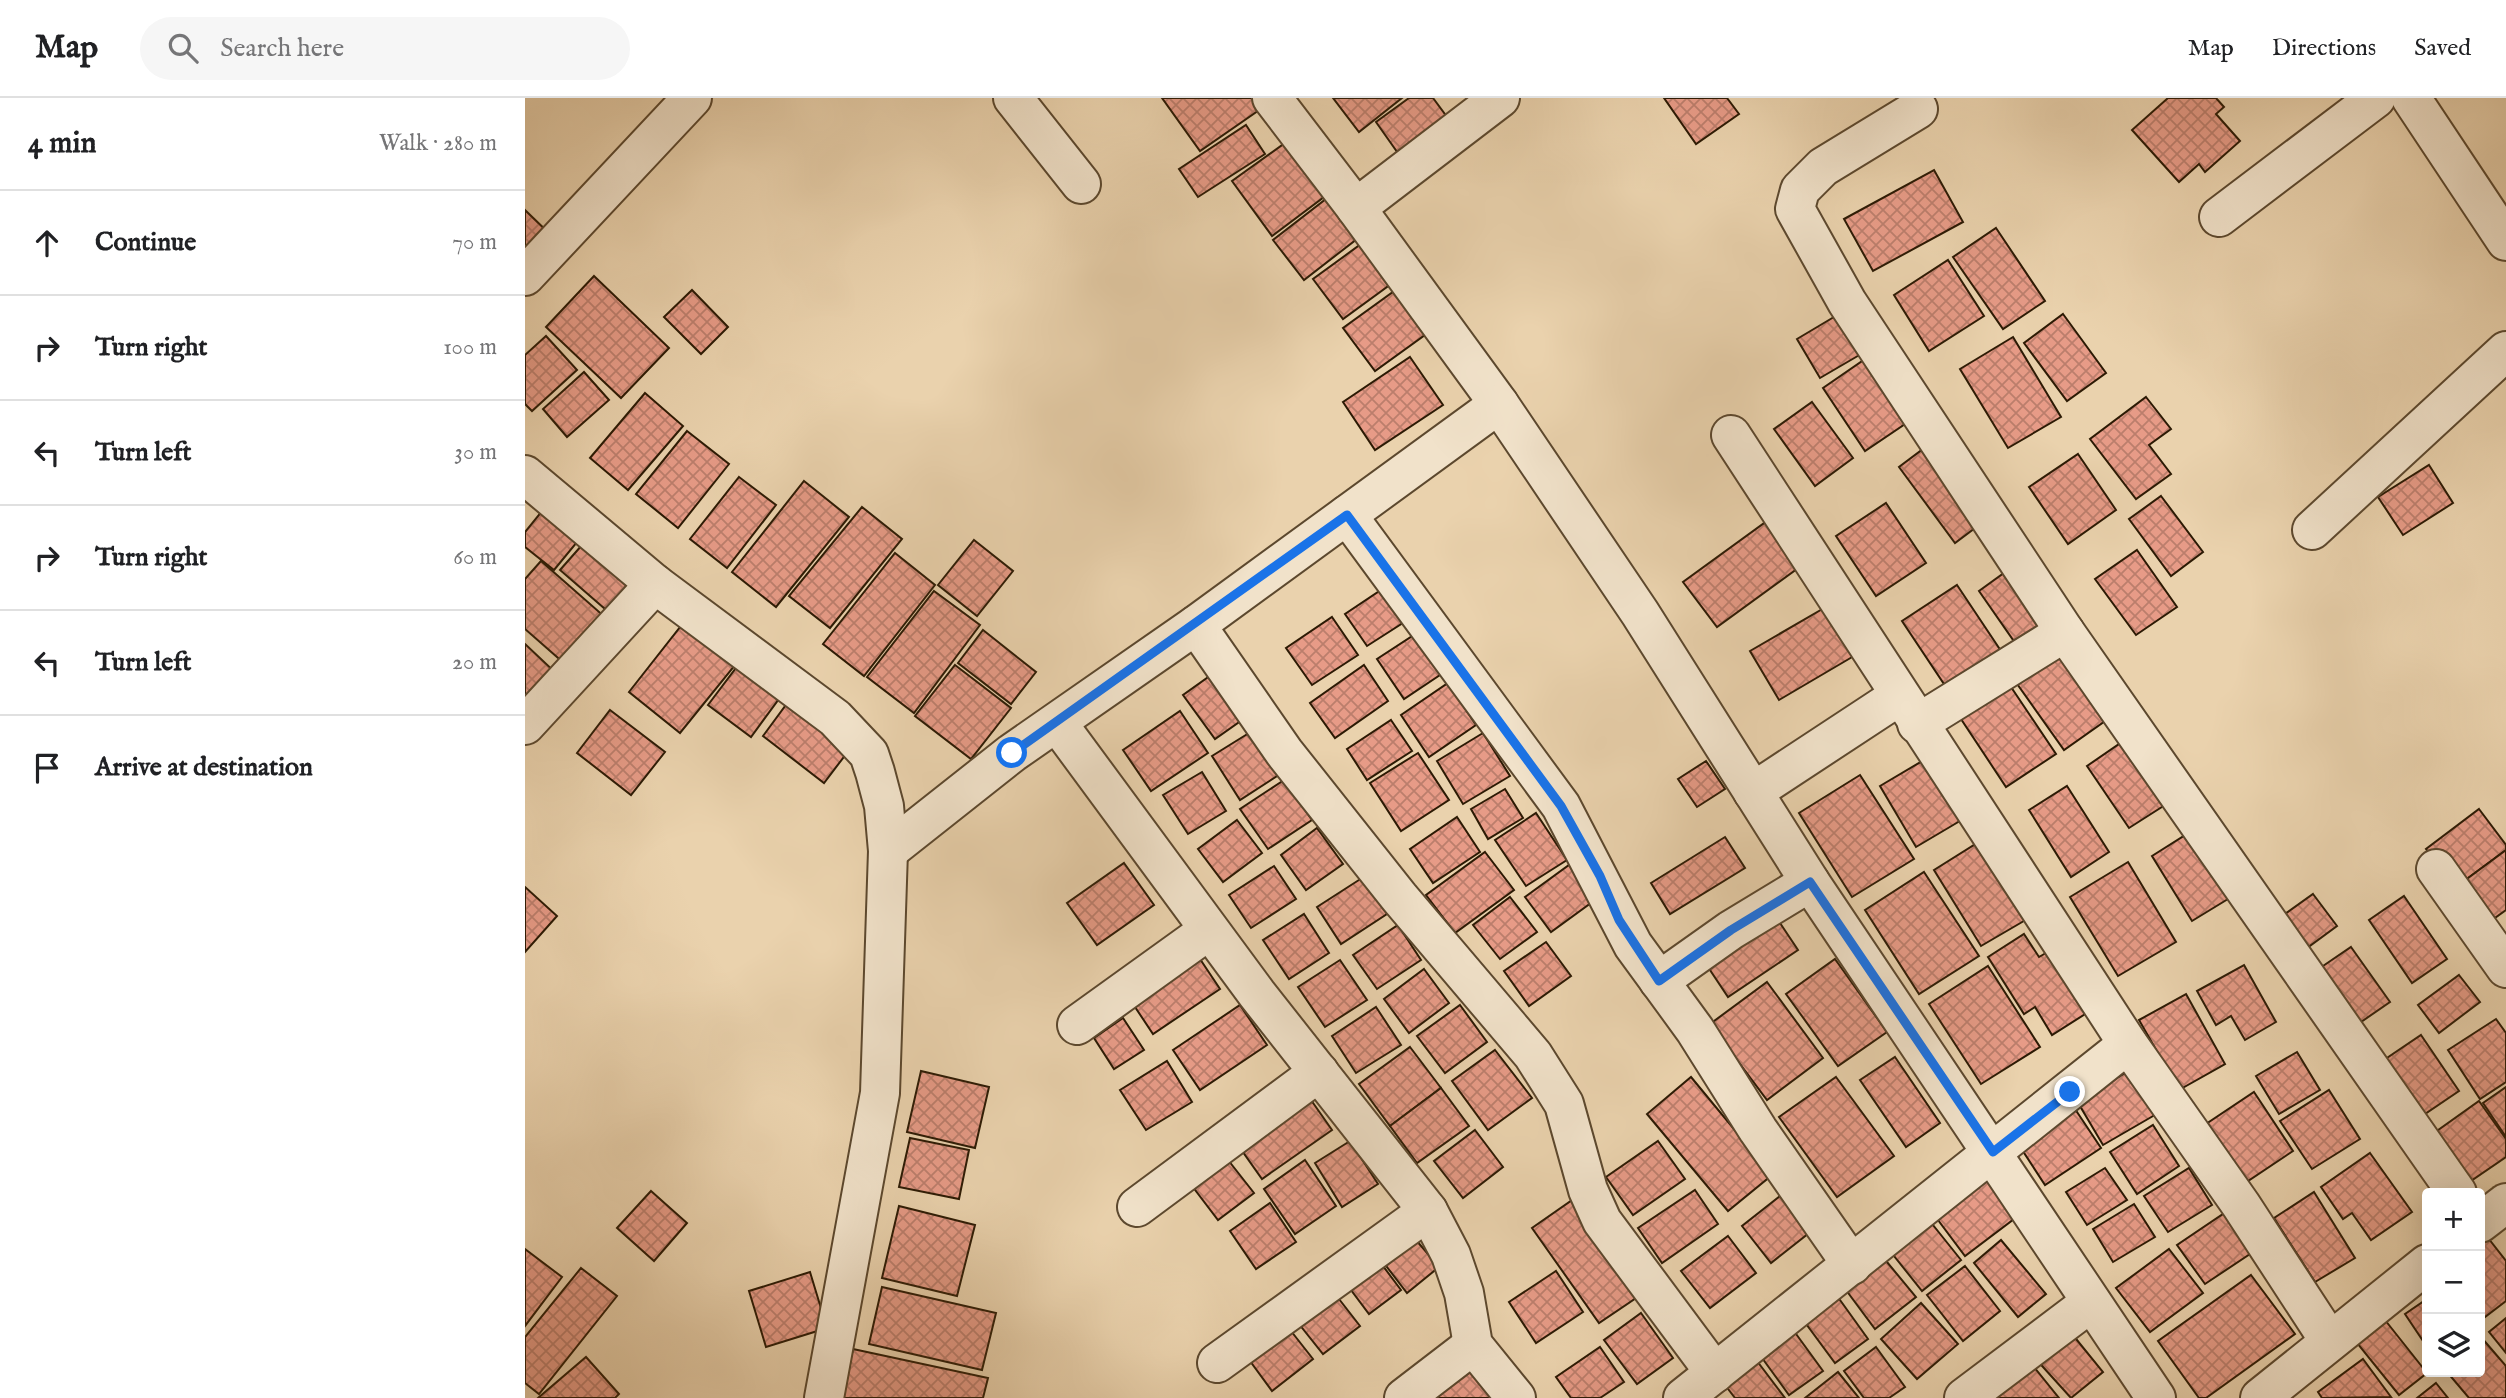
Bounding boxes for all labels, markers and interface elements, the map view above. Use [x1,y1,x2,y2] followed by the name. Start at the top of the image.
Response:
[140,17,630,80] search box
[35,27,98,69] text: Map
[164,29,202,67] icon: search
[220,32,344,65] text: Search here
[2188,33,2234,64] text: Map
[2272,33,2376,64] text: Directions
[2414,33,2471,64] text: Saved
[28,125,96,163] text: 4 min
[379,129,497,158] text: Walk · 280 m
[28,224,66,262] icon: ahead
[95,226,196,259] text: Continue
[452,228,497,257] text: 70 m
[28,329,66,367] icon: right
[95,331,208,364] text: Turn right
[443,333,497,362] text: 100 m
[28,434,66,472] icon: left
[95,436,192,469] text: Turn left
[454,438,497,467] text: 30 m
[28,539,66,577] icon: right
[95,541,208,574] text: Turn right
[453,543,497,572] text: 60 m
[28,644,66,682] icon: left
[95,646,192,679] text: Turn left
[452,648,497,677] text: 20 m
[996,737,1027,768] route start
[28,749,66,787] icon: arrive
[95,751,313,784] text: Arrive at destination
[2054,1076,2085,1107] route end
[2422,1188,2485,1377] map controls
[2422,1188,2485,1251] button: +
[2422,1251,2485,1314] button: −
[2422,1314,2485,1377] button: layers

